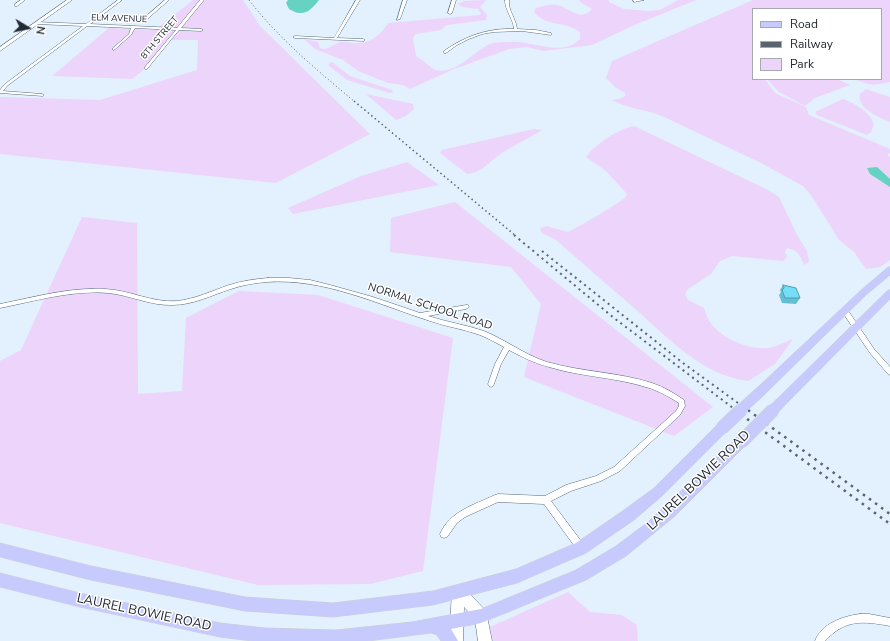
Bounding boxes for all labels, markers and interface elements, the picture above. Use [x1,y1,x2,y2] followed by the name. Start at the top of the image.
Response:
[8,8,48,48] north arrow
[752,8,882,80] legend
[91,13,147,25] street label: ELM AVENUE
[139,14,181,62] street label: 8TH STREET
[790,16,818,32] text: Road
[32,25,48,36] text: N
[790,36,833,52] text: Railway
[790,56,814,72] text: Park
[366,281,494,333] street label: NORMAL SCHOOL ROAD
[644,428,754,534] street label: LAUREL BOWIE ROAD
[75,591,213,635] street label: LAUREL BOWIE ROAD

